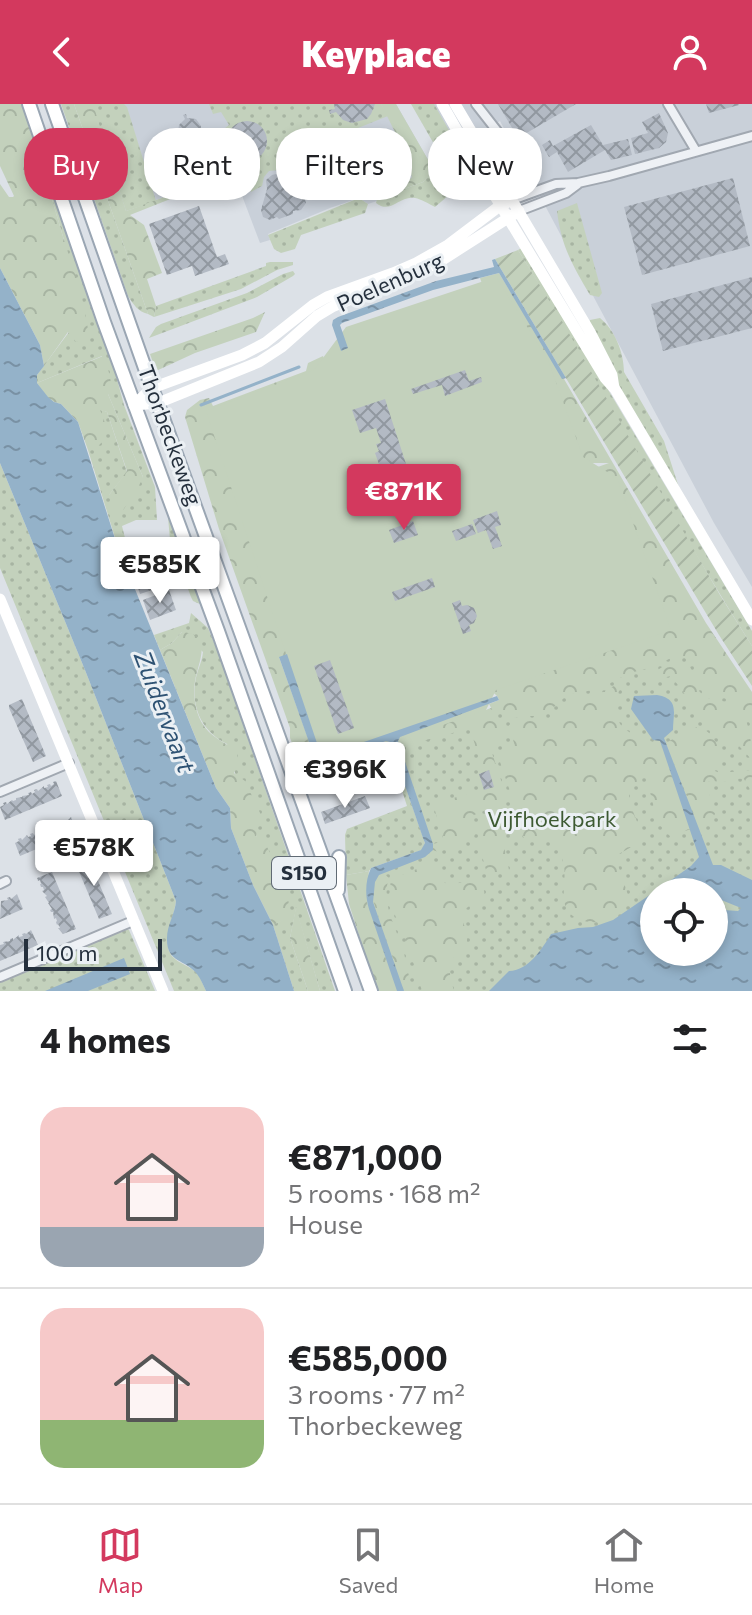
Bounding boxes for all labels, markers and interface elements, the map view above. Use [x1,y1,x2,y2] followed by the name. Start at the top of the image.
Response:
[40,30,84,74] icon: back
[301,30,451,74] text: Keyplace
[668,30,712,74] icon: person
[24,128,128,200] chip: Buy
[144,128,260,200] chip: Rent
[276,128,412,200] chip: Filters
[428,128,542,200] chip: New
[332,246,447,317] street label: Poelenburg
[133,361,208,509] street label: Thorbeckeweg
[348,464,460,532] pin: €871K
[365,474,443,505] text: €871K
[104,537,216,605] pin: €585K
[119,547,201,578] text: €585K
[128,645,202,778] water label: Zuidervaart
[289,742,401,810] pin: €396K
[303,752,387,783] text: €396K
[487,805,617,832] park label: Vijfhoekpark
[38,820,150,888] pin: €578K
[53,830,135,861] text: €578K
[272,857,336,889] road number: S150
[640,878,728,966] map controls
[640,878,728,966] button: locate
[24,935,162,971] scale bar
[36,939,98,966] text: 100 m
[668,1017,712,1061] icon: filters
[40,1018,171,1060] text: 4 homes
[288,1135,443,1177] text: €871,000
[104,1139,200,1235] icon: home
[288,1177,480,1208] text: 5 rooms · 168 m²
[288,1208,363,1239] text: House
[288,1336,448,1378] text: €585,000
[104,1340,200,1436] icon: home
[288,1378,465,1409] text: 3 rooms · 77 m²
[288,1409,462,1440] text: Thorbeckeweg
[98,1523,143,1598] tab: Map
[339,1523,398,1598] tab: Saved
[594,1523,654,1598] tab: Home

